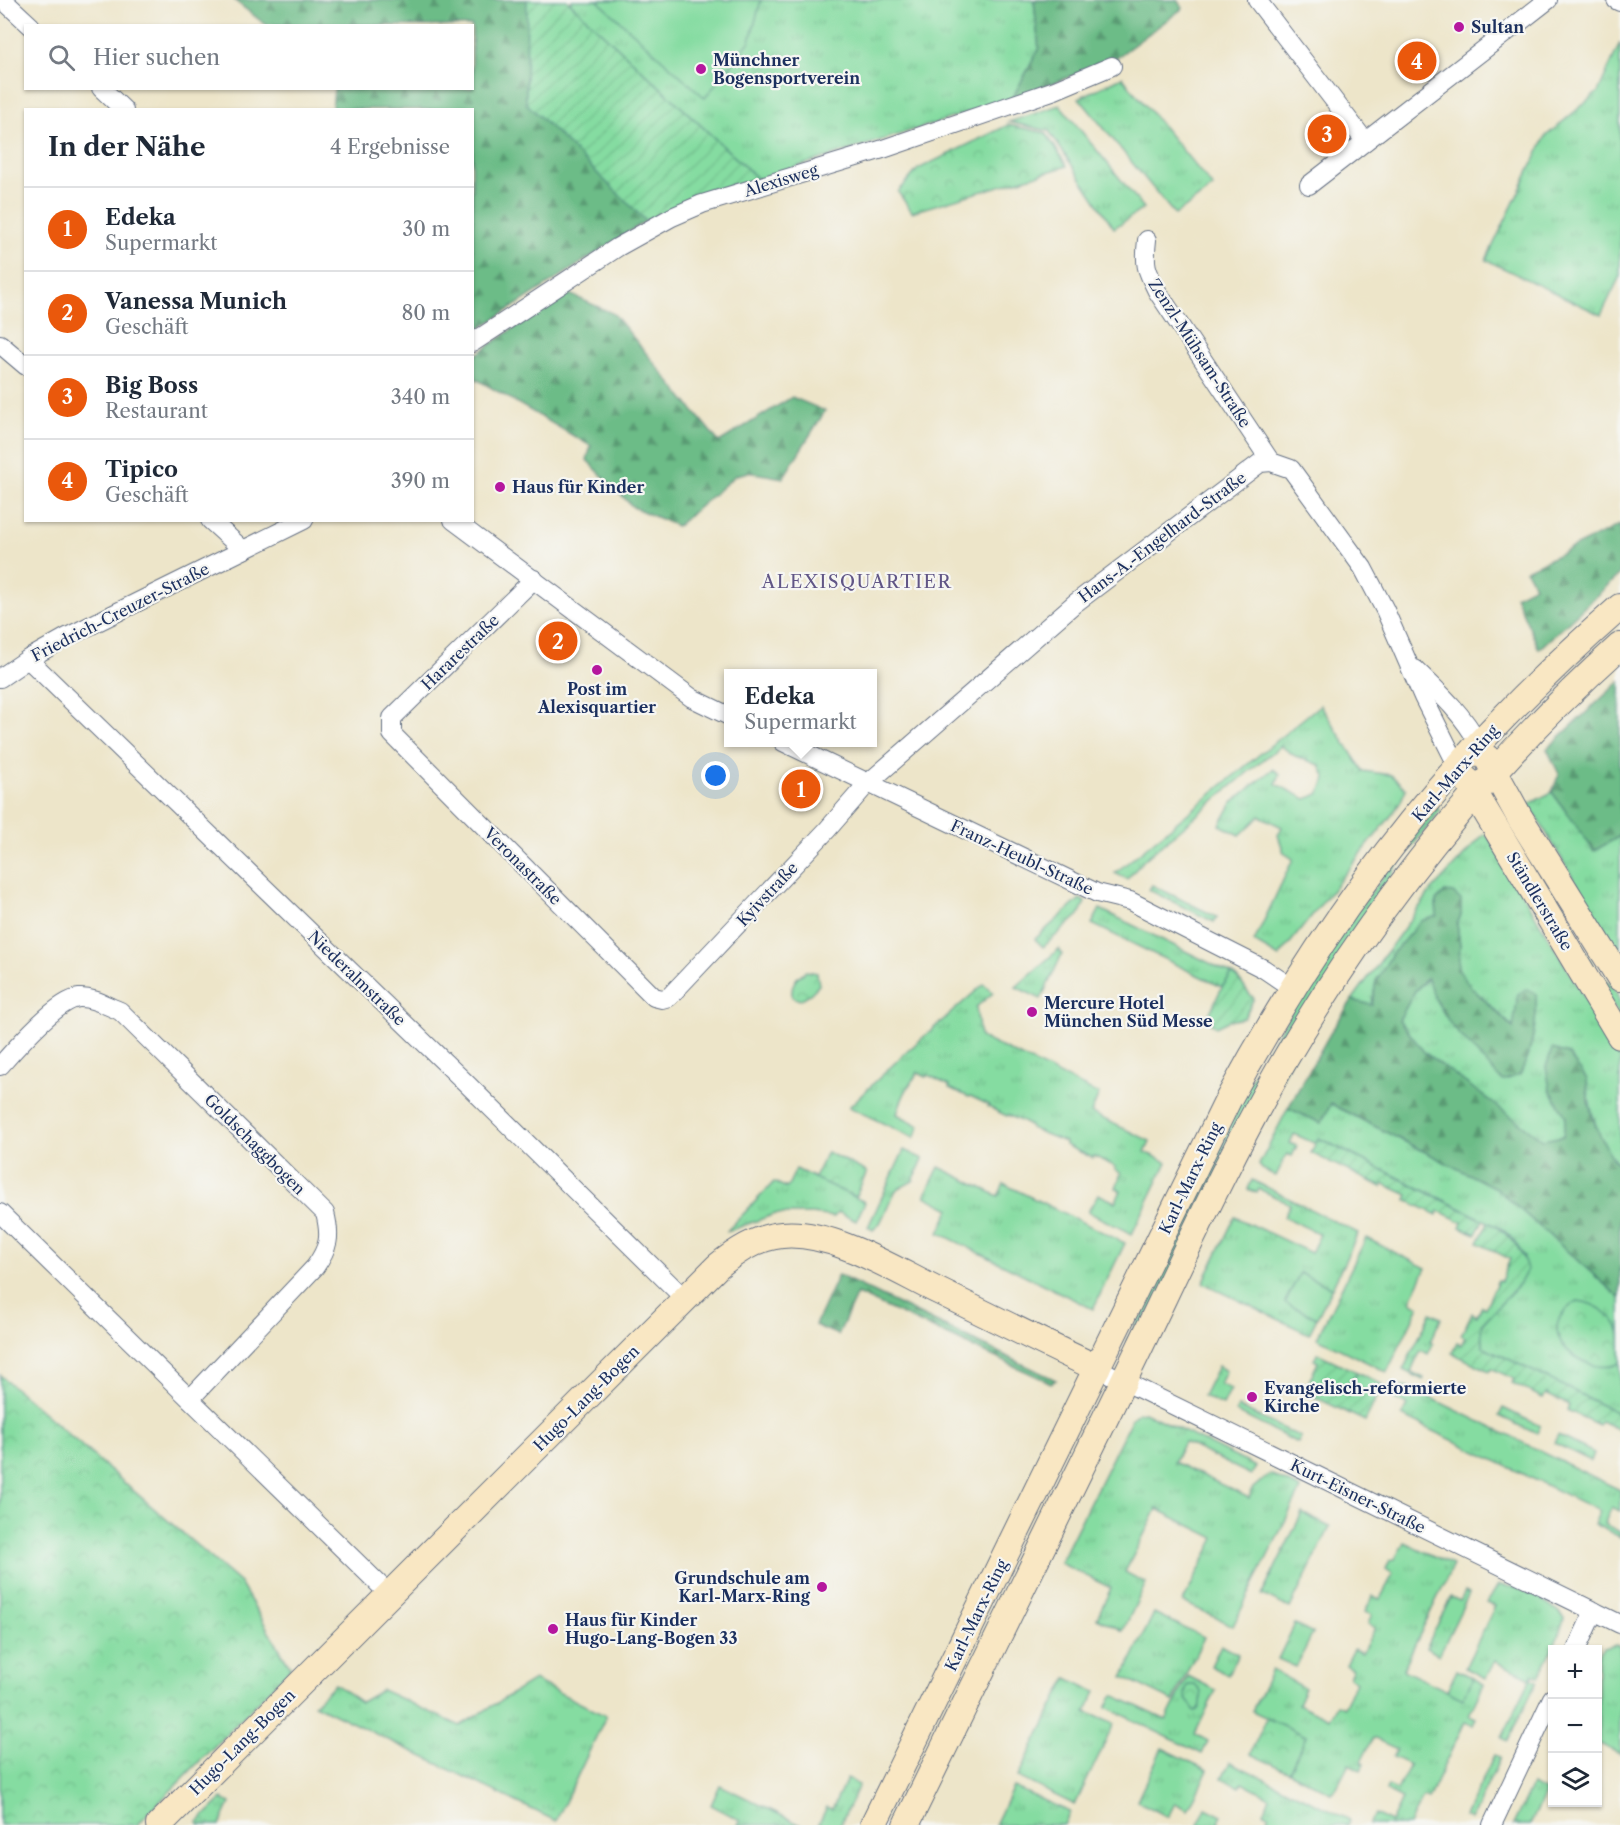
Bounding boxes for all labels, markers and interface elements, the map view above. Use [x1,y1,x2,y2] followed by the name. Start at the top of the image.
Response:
[1471,17,1524,37] place label: Sultan
[1452,20,1466,34] marker: Sultan
[24,24,474,90] search box
[1398,38,1436,84] pin: 4
[45,41,78,74] icon: search
[93,44,220,71] text: Hier suchen
[713,50,860,88] place label: Münchner Bogensportverein
[694,62,708,76] marker: Münchner Bogensportverein
[1308,112,1346,156] pin: 3
[48,131,205,163] text: In der Nähe
[330,135,450,159] text: 4 Ergebnisse
[741,159,821,201] street label: Alexisweg
[105,204,176,231] text: Edeka
[63,217,72,241] text: 1
[402,217,450,241] text: 30 m
[105,231,217,255] text: Supermarkt
[1144,275,1256,431] street label: Zenzl-Mühsam-Straße
[105,288,287,315] text: Vanessa Munich
[62,301,73,325] text: 2
[402,301,450,325] text: 80 m
[105,315,188,339] text: Geschäft
[105,372,198,399] text: Big Boss
[62,385,73,409] text: 3
[391,385,450,409] text: 340 m
[105,399,208,423] text: Restaurant
[105,456,178,483] text: Tipico
[1074,467,1250,607] street label: Hans-A.-Engelhard-Straße
[62,469,73,493] text: 4
[391,469,450,493] text: 390 m
[512,477,644,497] place label: Haus für Kinder
[493,480,507,494] marker: Haus für Kinder
[105,483,188,507] text: Geschäft
[28,558,212,666] street label: Friedrich-Creuzer-Straße
[761,571,952,593] district label: ALEXISQUARTIER
[417,610,503,694] street label: Hararestraße
[538,618,578,664] pin: 2
[590,663,604,677] marker: Post im Alexisquartier
[724,669,877,747] popup
[537,679,656,717] place label: Post im Alexisquartier
[744,683,815,710] text: Edeka
[744,710,857,734] text: Supermarkt
[1407,720,1503,826] street label: Karl-Marx-Ring
[701,761,730,790] your location
[782,766,820,812] pin: 1
[947,815,1097,899] street label: Franz-Heubl-Straße
[479,822,566,909] street label: Veronastraße
[1503,848,1577,954] street label: Ständlerstraße
[732,858,802,930] street label: Kyivstraße
[304,926,410,1030] street label: Niederalmstraße
[1044,993,1213,1031] place label: Mercure Hotel München Süd Messe
[1025,1005,1039,1019] marker: Mercure Hotel München Süd Messe
[200,1089,310,1199] street label: Goldschaggbogen
[1154,1118,1226,1237] street label: Karl-Marx-Ring
[529,1341,643,1455] street label: Hugo-Lang-Bogen
[1264,1378,1467,1416] place label: Evangelisch-reformierte Kirche
[1245,1390,1259,1404] marker: Evangelisch-reformierte Kirche
[1287,1455,1429,1537] street label: Kurt-Eisner-Straße
[940,1555,1012,1674] street label: Karl-Marx-Ring
[674,1568,811,1606] place label: Grundschule am Karl-Marx-Ring
[815,1580,829,1594] marker: Grundschule am Karl-Marx-Ring
[565,1610,737,1648] place label: Haus für Kinder Hugo-Lang-Bogen 33
[546,1622,560,1636] marker: Haus für Kinder Hugo-Lang-Bogen 33
[1548,1645,1602,1807] map controls
[1548,1645,1602,1699] button: +
[185,1685,299,1799] street label: Hugo-Lang-Bogen
[1548,1699,1602,1753] button: −
[1548,1753,1602,1807] button: layers

